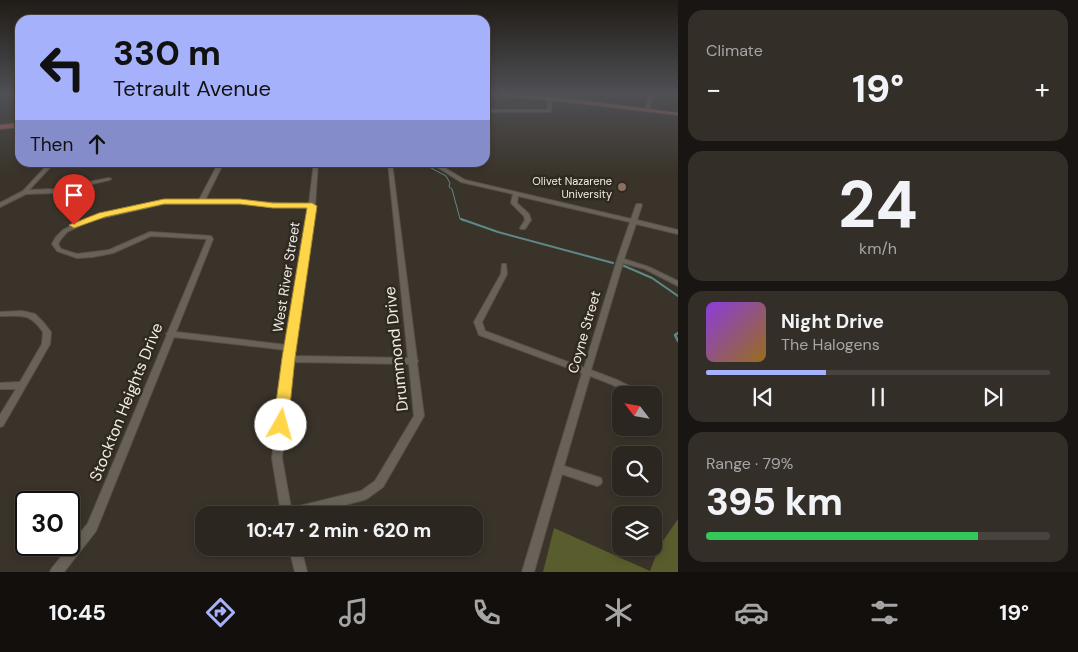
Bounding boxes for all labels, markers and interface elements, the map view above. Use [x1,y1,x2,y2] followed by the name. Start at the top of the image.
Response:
[113,30,221,76] text: 330 m
[30,35,95,100] icon: left
[706,40,763,61] text: Climate
[852,64,904,114] text: 19°
[706,71,721,108] text: −
[1035,71,1050,108] text: +
[113,74,271,103] text: Tetrault Avenue
[83,130,111,158] icon: ahead
[30,132,73,157] text: Then
[838,163,918,247] text: 24
[53,174,95,225] pin
[532,174,612,201] place label: Olivet Nazarene University
[60,181,88,209] icon: arrive
[616,181,628,193] marker: Olivet Nazarene University
[268,220,304,334] street label: West River Street
[859,238,897,259] text: km/h
[379,286,413,412] street label: Drummond Drive
[564,289,604,375] street label: Coyne Street
[781,309,884,334] text: Night Drive
[85,320,167,484] street label: Stockton Heights Drive
[781,334,880,355] text: The Halogens
[749,383,777,411] icon: previous
[864,383,892,411] icon: pause
[979,383,1007,411] icon: next
[612,386,662,436] north arrow
[612,386,662,556] map controls
[254,398,306,450] position arrow
[612,446,662,496] button: search
[706,453,793,474] text: Range · 79%
[706,477,843,527] text: 395 km
[15,491,80,556] speed limit sign: 30
[612,506,662,556] button: layers
[247,518,431,543] text: 10:47 · 2 min · 620 m
[203,595,238,630] icon: directions
[336,595,371,630] icon: music
[469,595,504,630] icon: phone
[601,595,636,630] icon: climate
[734,595,769,630] icon: car
[867,595,902,630] icon: filters
[49,598,106,627] text: 10:45
[999,598,1029,627] text: 19°

